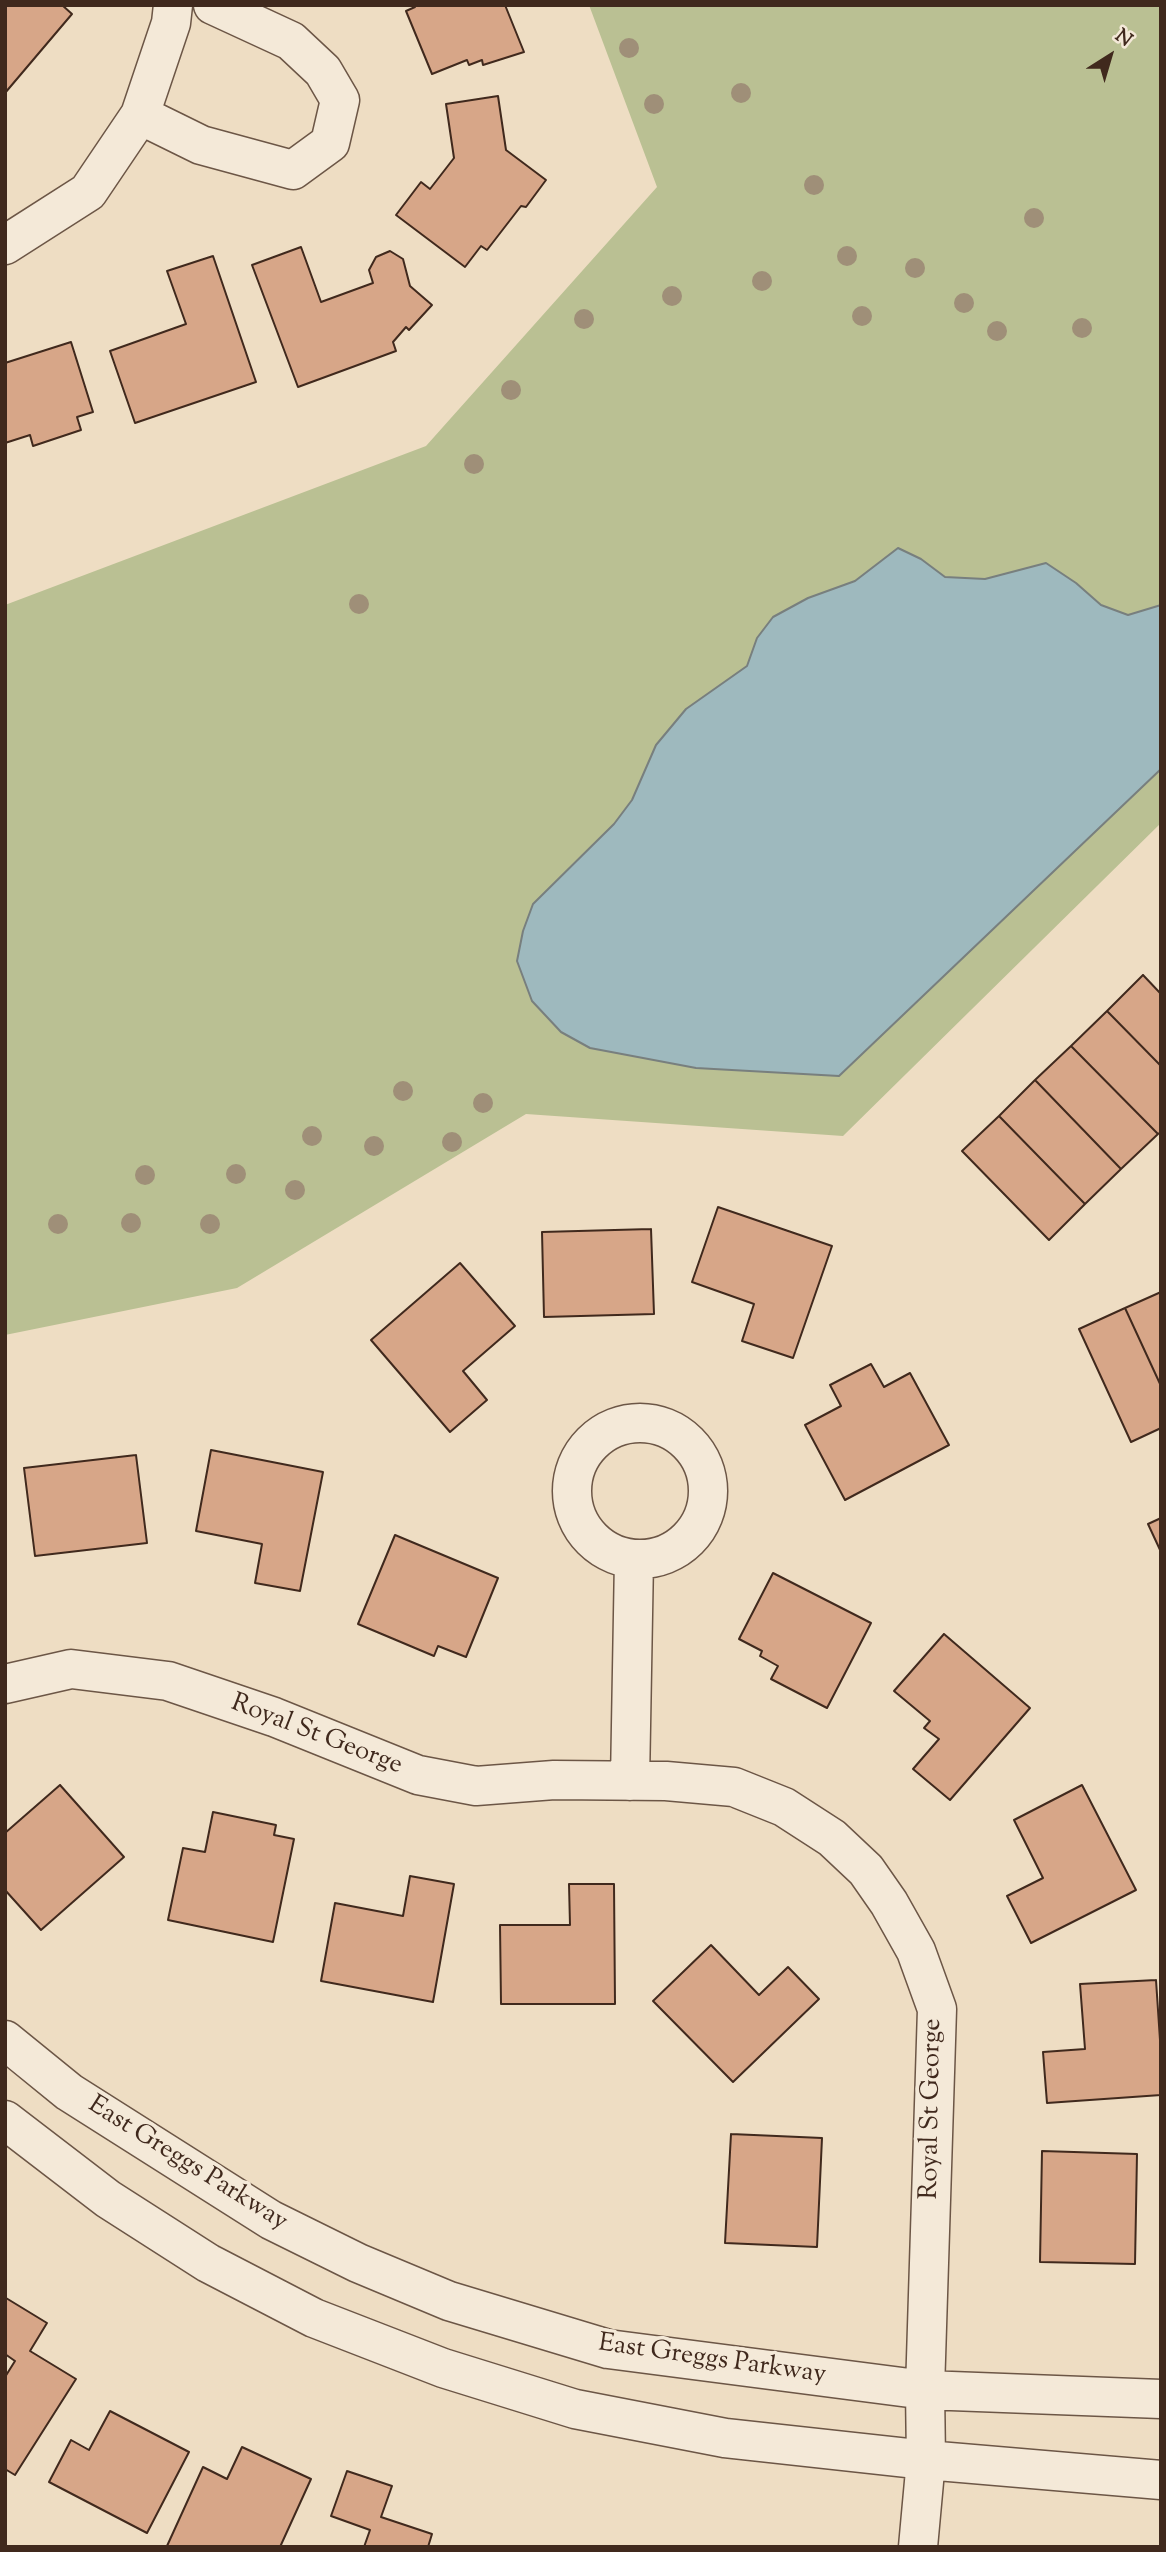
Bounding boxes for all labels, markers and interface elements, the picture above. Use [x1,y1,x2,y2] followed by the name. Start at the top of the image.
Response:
[1075,21,1145,91] north arrow
[1109,23,1137,54] text: N
[226,1689,406,1783] street label: Royal St George
[916,2018,950,2200] street label: Royal St George
[81,2091,293,2239] street label: East Greggs Parkway
[596,2330,828,2392] street label: East Greggs Parkway

